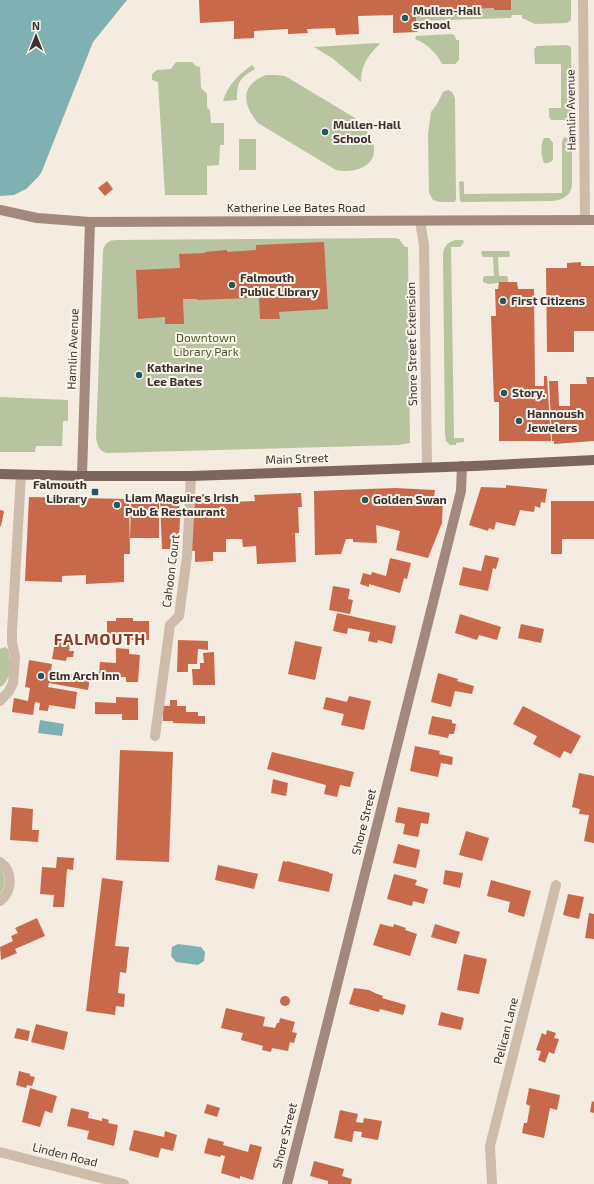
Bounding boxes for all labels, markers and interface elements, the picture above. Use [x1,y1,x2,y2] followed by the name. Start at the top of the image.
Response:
[413,3,481,31] place label: Mullen-Hall school
[400,13,410,23] marker: Mullen-Hall school
[16,16,56,56] north arrow
[32,19,40,32] text: N
[562,69,578,151] street label: Hamlin Avenue
[333,117,401,145] place label: Mullen-Hall School
[320,127,330,137] marker: Mullen-Hall School
[227,200,365,214] street label: Katherine Lee Bates Road
[240,270,319,299] place label: Falmouth Public Library
[227,280,237,290] marker: Falmouth Public Library
[403,282,419,406] street label: Shore Street Extension
[511,293,585,307] place label: First Citizens
[498,296,508,306] marker: First Citizens
[64,308,80,390] street label: Hamlin Avenue
[173,330,239,358] park label: Downtown Library Park
[147,360,203,388] place label: Katharine Lee Bates
[134,370,144,380] marker: Katharine Lee Bates
[512,385,546,400] place label: Story.
[499,388,509,398] marker: Story.
[527,406,584,434] place label: Hannoush Jewelers
[514,416,524,426] marker: Hannoush Jewelers
[265,450,329,466] street label: Main Street
[33,477,87,506] place label: Falmouth Library
[90,487,100,497] marker: Falmouth Library
[125,490,239,518] place label: Liam Maguire's Irish Pub & Restaurant
[373,492,447,506] place label: Golden Swan
[360,495,370,505] marker: Golden Swan
[112,500,122,510] marker: Liam Maguire's Irish Pub & Restaurant
[159,533,181,608] street label: Cahoon Court
[54,629,146,648] district label: FALMOUTH
[49,668,119,682] place label: Elm Arch Inn
[36,671,46,681] marker: Elm Arch Inn
[348,787,378,856] street label: Shore Street
[490,996,520,1066] street label: Pelican Lane
[269,1101,299,1170] street label: Shore Street
[31,1139,99,1169] street label: Linden Road

